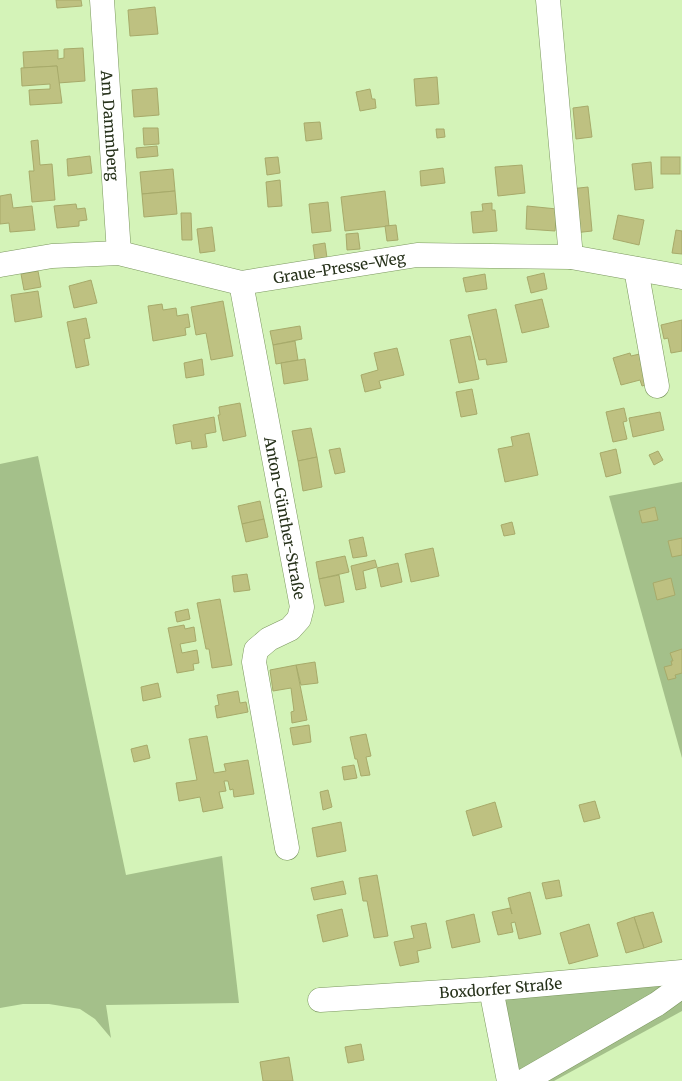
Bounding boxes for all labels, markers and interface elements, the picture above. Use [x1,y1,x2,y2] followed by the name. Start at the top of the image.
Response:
[97,69,124,182] street label: Am Dammberg
[272,247,407,287] street label: Graue-Presse-Weg
[260,434,310,601] street label: Anton-Günther-Straße
[439,973,563,1002] street label: Boxdorfer Straße

